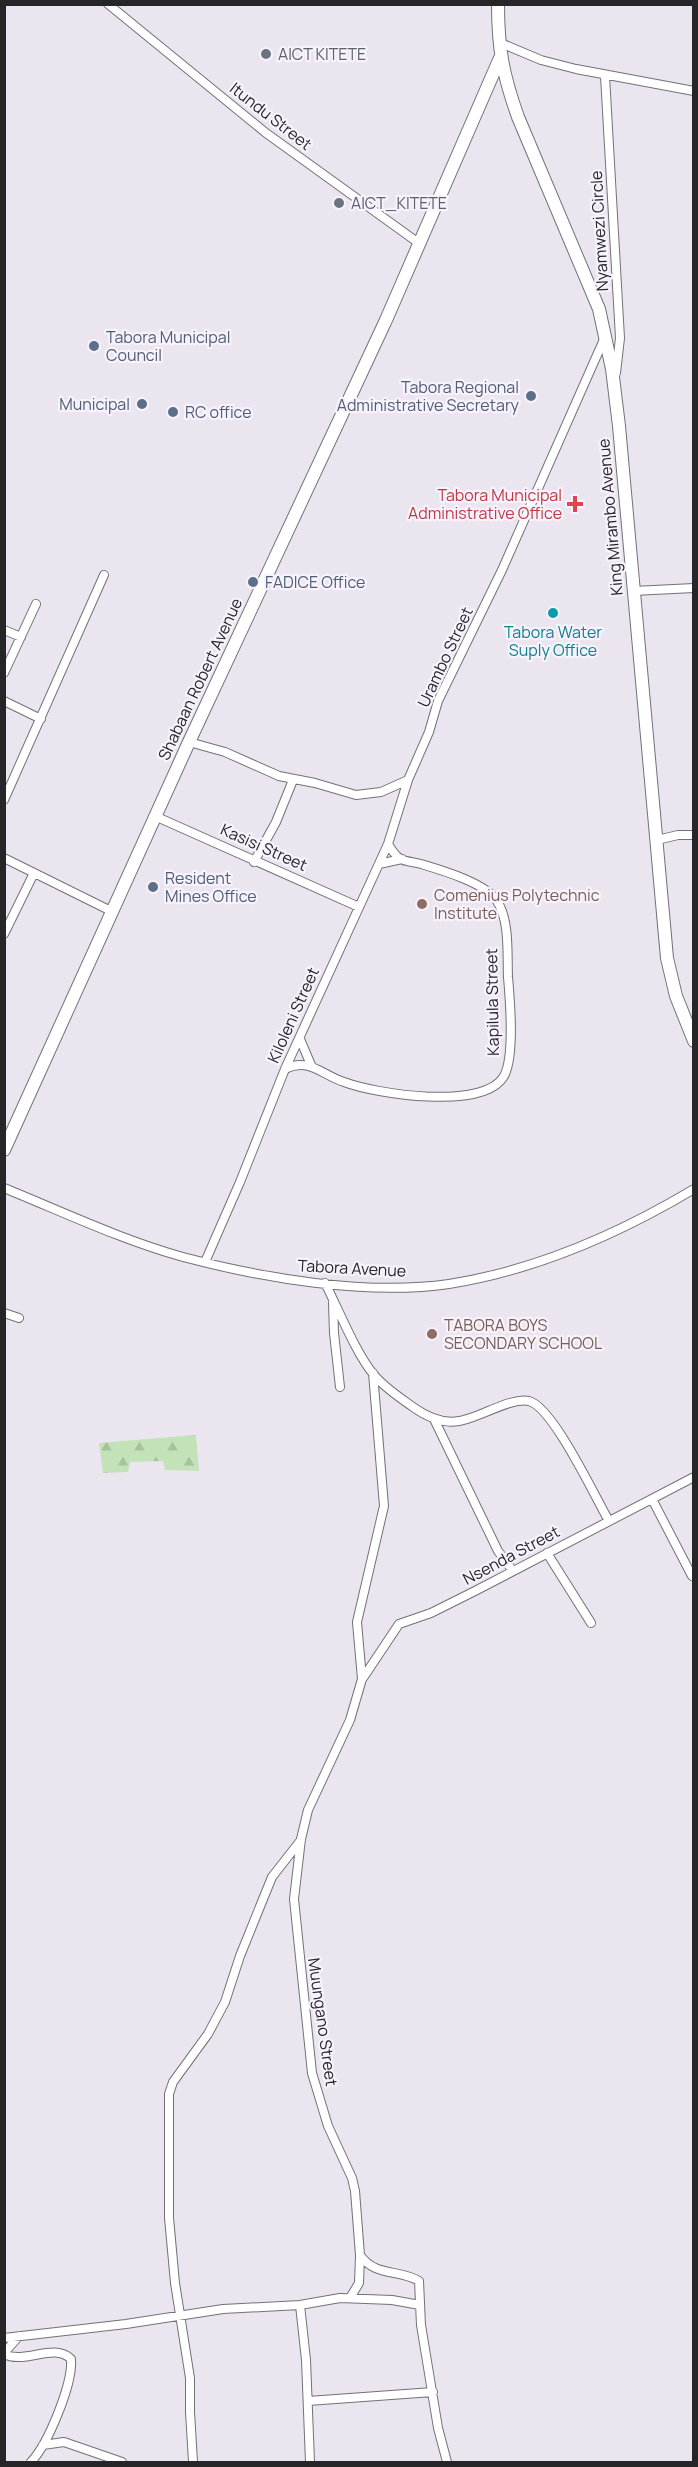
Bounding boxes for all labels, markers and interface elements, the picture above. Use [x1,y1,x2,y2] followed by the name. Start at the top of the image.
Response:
[278,43,366,65] place label: AICT KITETE
[259,47,273,61] marker: AICT KITETE
[226,77,316,155] street label: Itundu Street
[585,170,613,292] street label: Nyamwezi Circle
[351,192,447,214] place label: AICT_KITETE
[332,196,346,210] marker: AICT_KITETE
[106,326,230,366] place label: Tabora Municipal Council
[87,339,101,353] marker: Tabora Municipal Council
[337,376,520,416] place label: Tabora Regional Administrative Secretary
[524,389,538,403] marker: Tabora Regional Administrative Secretary
[59,393,130,415] place label: Municipal
[135,397,149,411] marker: Municipal
[185,401,252,423] place label: RC office
[166,405,180,419] marker: RC office
[592,438,628,596] street label: King Mirambo Avenue
[408,484,562,524] place label: Tabora Municipal Administrative Office
[566,495,584,513] marker: Tabora Municipal Administrative Office
[265,571,365,593] place label: FADICE Office
[246,575,260,589] marker: FADICE Office
[153,594,247,764] street label: Shabaan Robert Avenue
[412,603,478,711] street label: Urambo Street
[546,606,560,620] marker: Tabora Water Suply Office
[504,621,602,661] place label: Tabora Water Suply Office
[217,818,311,876] street label: Kasisi Street
[165,867,257,907] place label: Resident Mines Office
[146,880,160,894] marker: Resident Mines Office
[434,884,600,924] place label: Comenius Polytechnic Institute
[415,897,429,911] marker: Comenius Polytechnic Institute
[480,948,504,1056] street label: Kapilula Street
[262,964,324,1066] street label: Kiloleni Street
[297,1254,407,1282] street label: Tabora Avenue
[444,1314,602,1354] place label: TABORA BOYS SECONDARY SCHOOL
[425,1327,439,1341] marker: TABORA BOYS SECONDARY SCHOOL
[459,1520,563,1590] street label: Nsenda Street
[303,1956,343,2088] street label: Muungano Street

